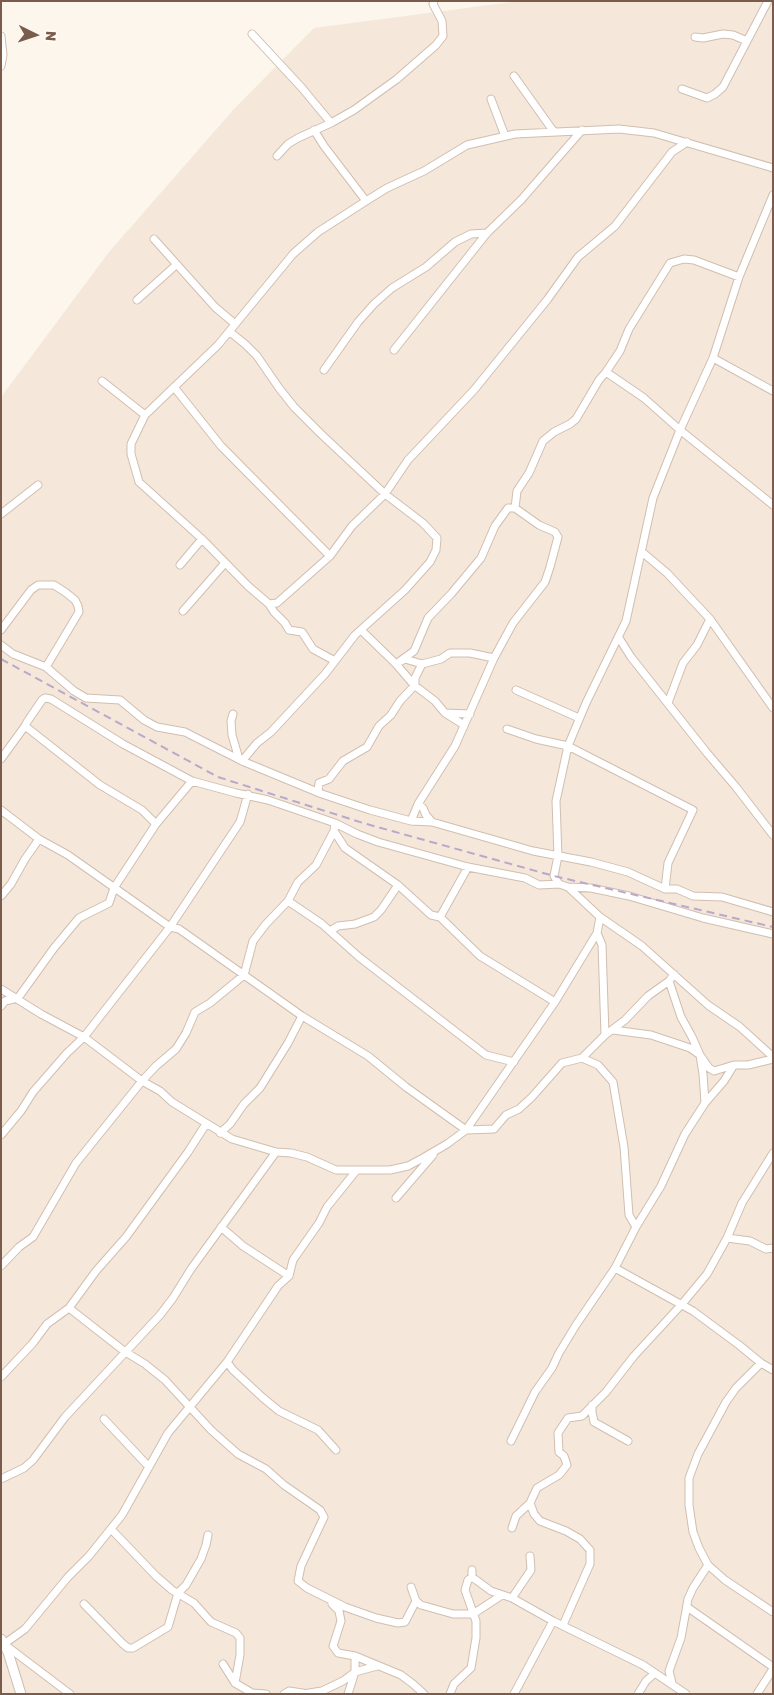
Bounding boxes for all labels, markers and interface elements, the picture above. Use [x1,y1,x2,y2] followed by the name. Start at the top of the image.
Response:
[10,10,60,60] north arrow
[42,30,59,42] text: N

